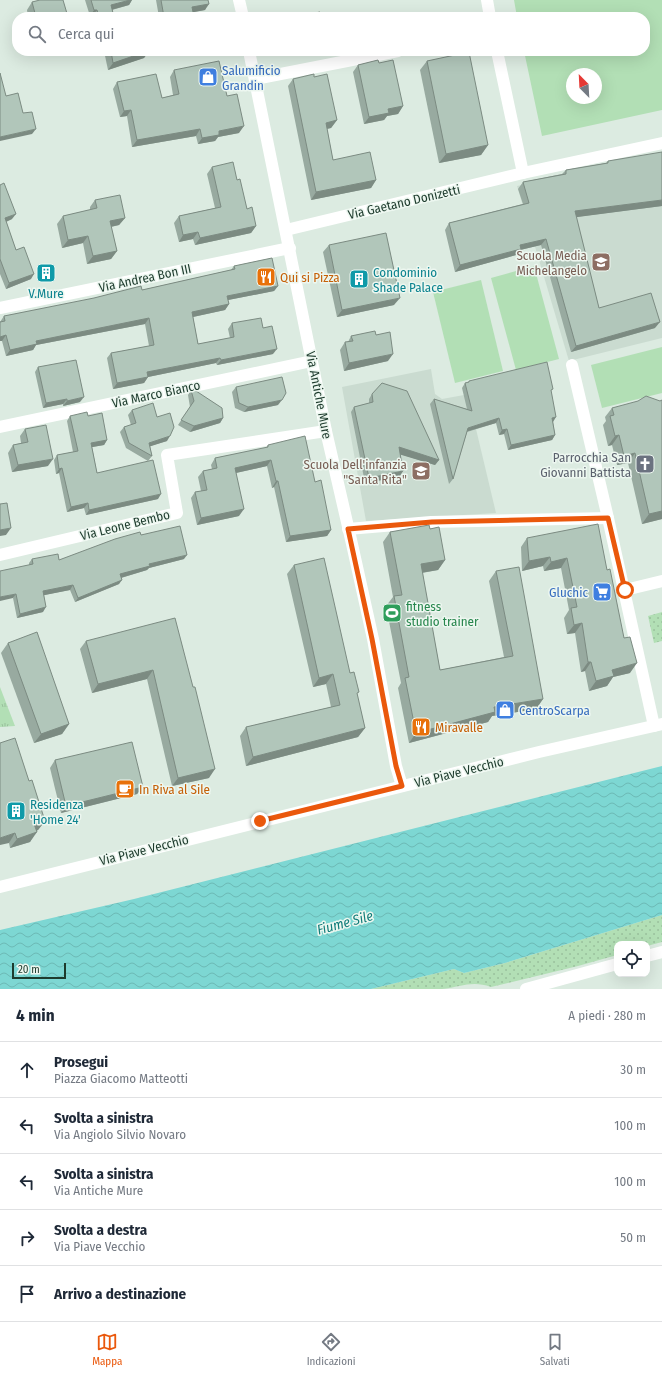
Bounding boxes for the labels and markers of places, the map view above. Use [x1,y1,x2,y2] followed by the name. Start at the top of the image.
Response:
[222,63,281,93] place label: Salumificio Grandin
[197,66,219,88] shop icon: Salumificio Grandin
[516,248,587,278] place label: Scuola Media Michelangelo
[590,251,612,273] school or university icon: Scuola Media Michelangelo
[35,262,57,284] building icon: V.Mure
[373,265,443,295] place label: Condominio Shade Palace
[255,266,277,288] restaurant icon: Qui si Pizza
[348,268,370,290] building icon: Condominio Shade Palace
[280,270,340,285] place label: Qui si Pizza
[28,286,64,301] place label: V.Mure
[540,450,631,480] place label: Parrocchia San Giovanni Battista
[634,453,656,475] church icon: Parrocchia San Giovanni Battista
[304,457,407,487] place label: Scuola Dell'infanzia "Santa Rita"
[410,460,432,482] school or university icon: Scuola Dell'infanzia "Santa Rita"
[591,581,613,603] supermarket icon: Gluchic
[549,585,588,600] place label: Gluchic
[406,599,479,629] place label: fitness studio trainer
[381,602,403,624] sports icon: fitness studio trainer
[494,699,516,721] shop icon: CentroScarpa
[519,703,590,718] place label: CentroScarpa
[410,716,432,738] restaurant icon: Miravalle
[435,720,483,735] place label: Miravalle
[114,778,136,800] cafe icon: In Riva al Sile
[139,782,210,797] place label: In Riva al Sile
[30,797,84,827] place label: Residenza 'Home 24'
[5,800,27,822] building icon: Residenza 'Home 24'

